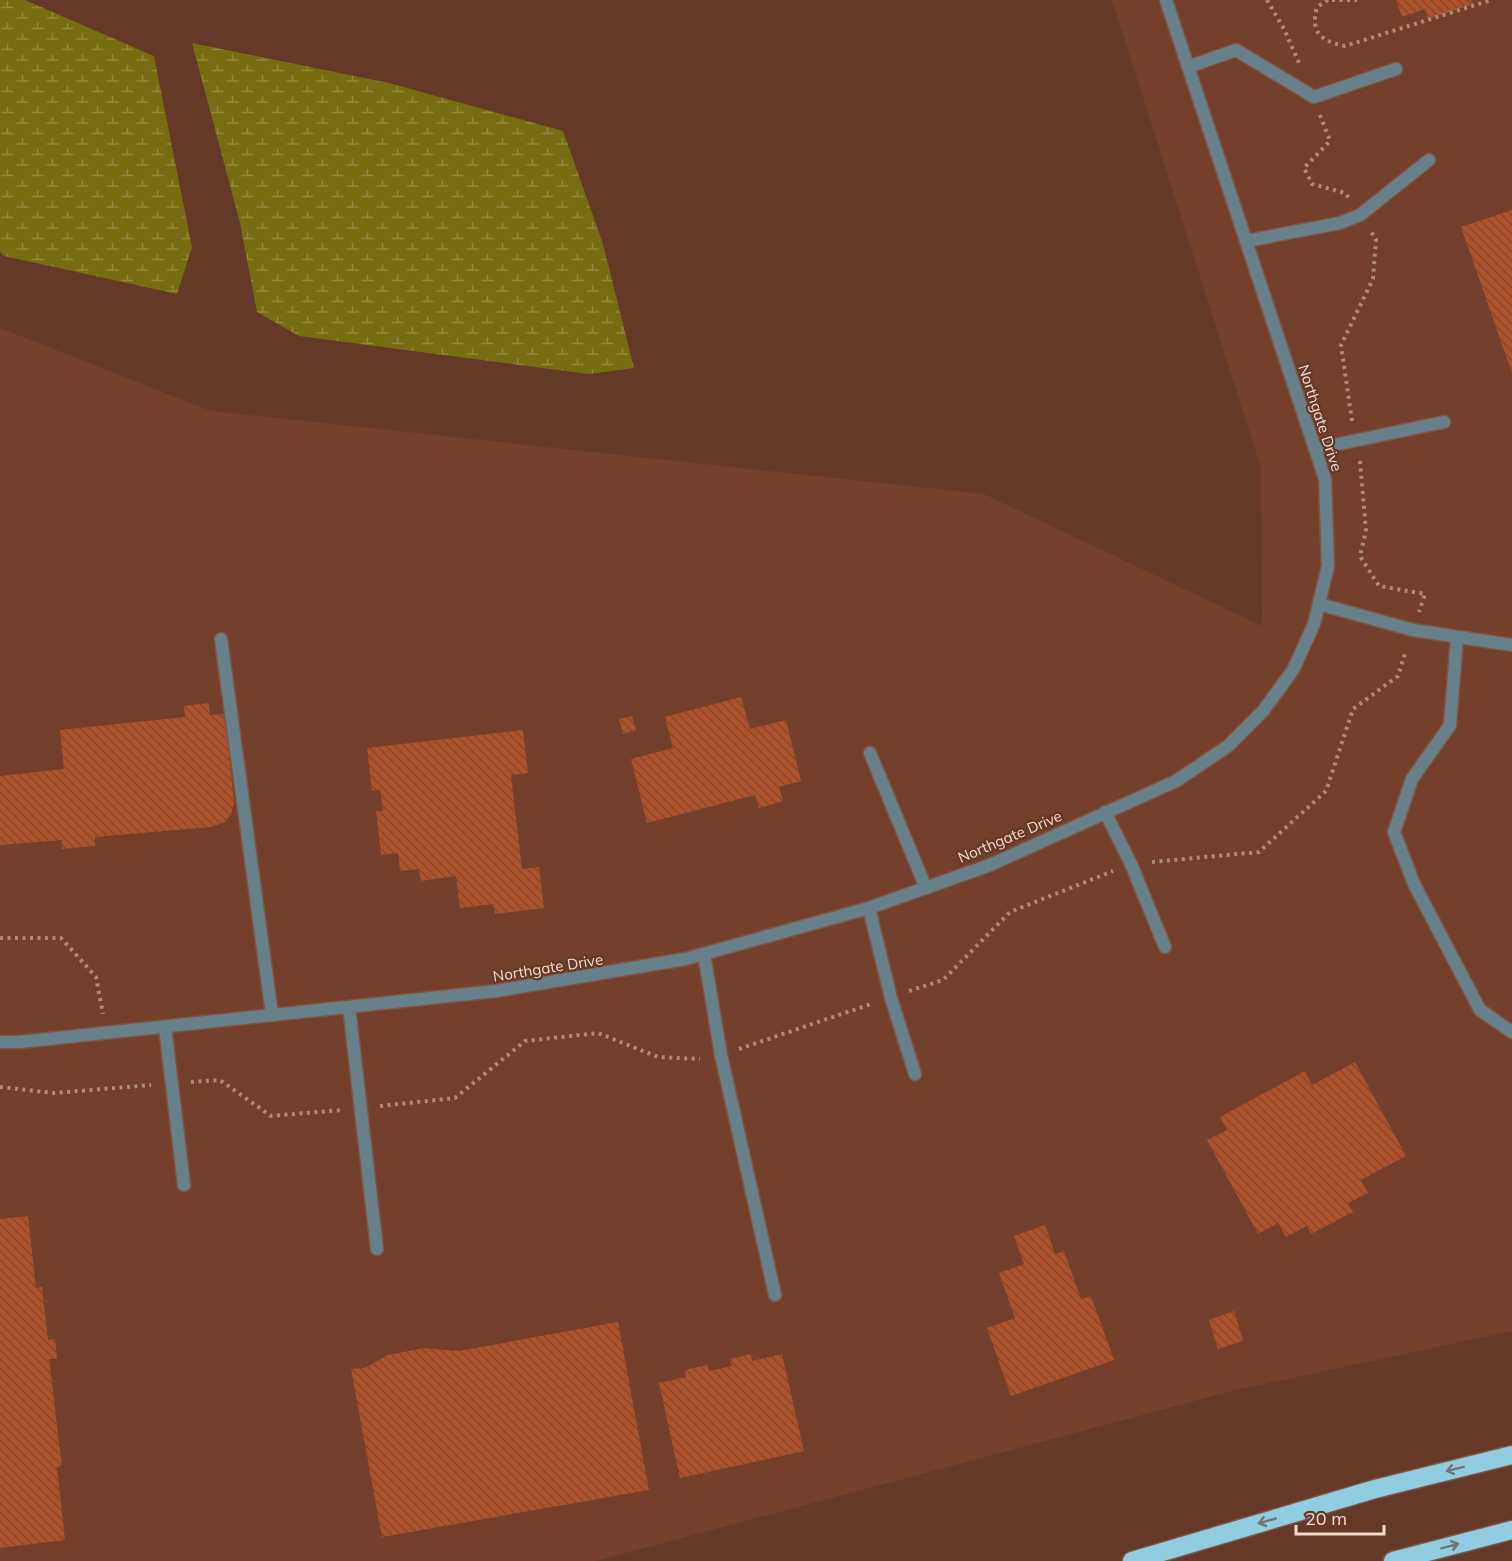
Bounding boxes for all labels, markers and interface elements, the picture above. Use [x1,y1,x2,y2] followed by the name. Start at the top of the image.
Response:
[1294,362,1347,474] street label: Northgate Drive
[955,806,1065,867] street label: Northgate Drive
[492,949,604,986] street label: Northgate Drive
[1446,1464,1465,1476] one-way arrow
[1296,1498,1384,1536] scale bar
[1305,1507,1347,1530] text: 20 m
[1258,1516,1277,1527] one-way arrow
[1440,1540,1459,1552] one-way arrow

